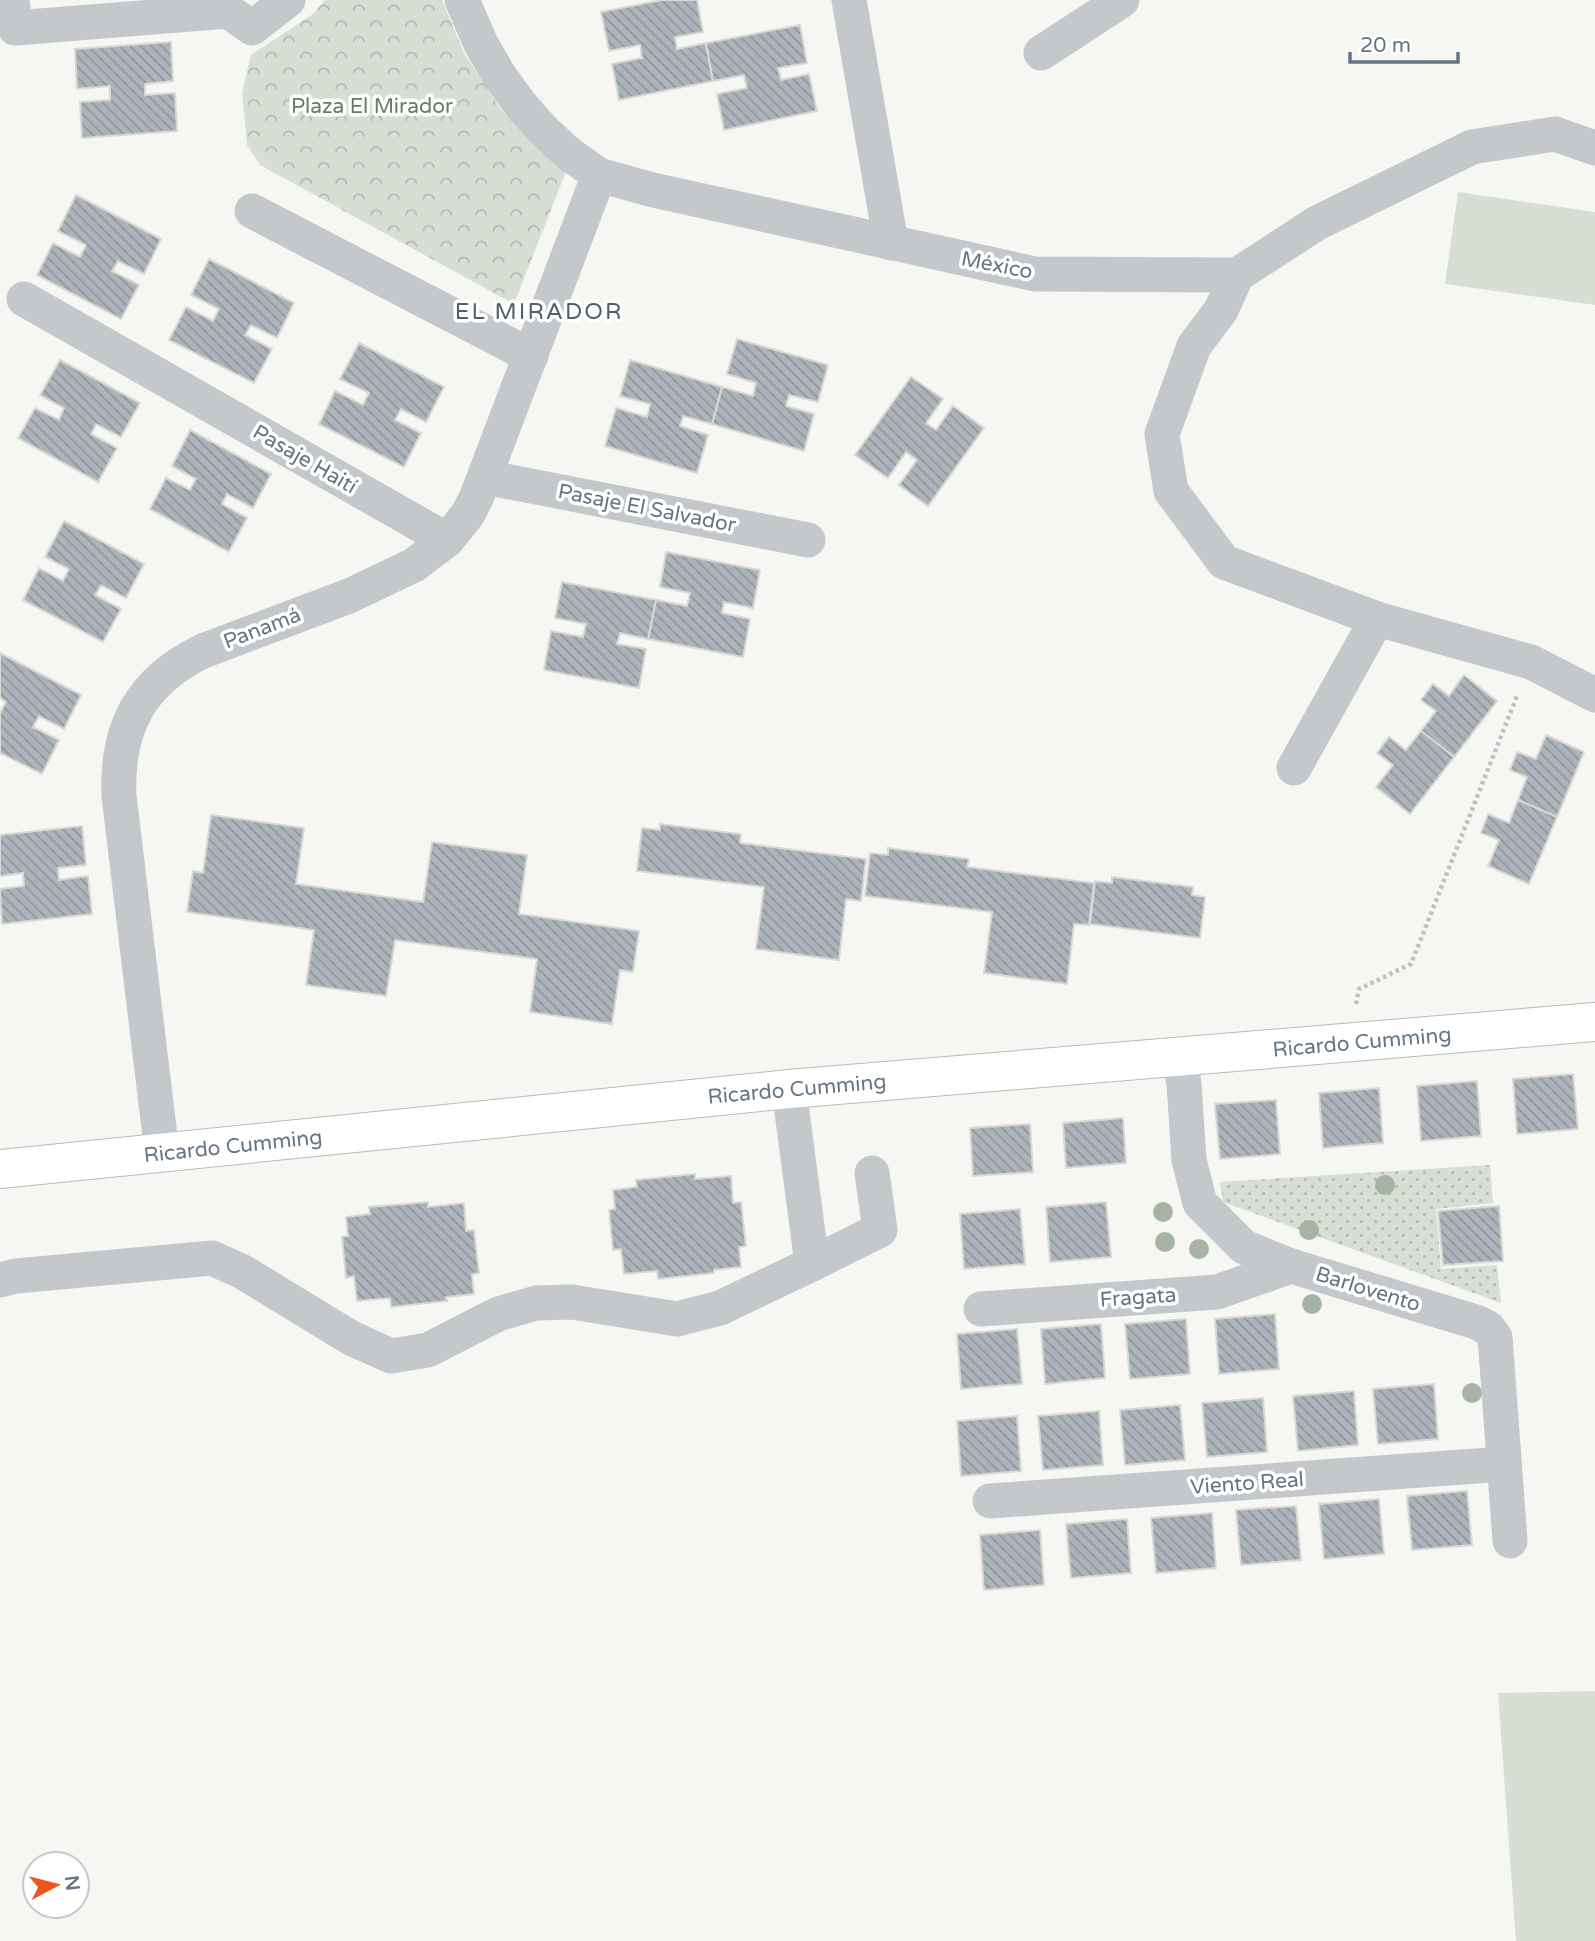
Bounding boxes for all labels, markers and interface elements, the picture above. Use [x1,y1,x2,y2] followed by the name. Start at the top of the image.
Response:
[1350,21,1458,65] scale bar
[1360,33,1411,58] text: 20 m
[291,94,453,119] park label: Plaza El Mirador
[959,246,1035,285] street label: México
[455,298,623,326] district label: EL MIRADOR
[248,420,361,499] street label: Pasaje Haití
[556,479,738,538] street label: Pasaje El Salvador
[220,602,304,655] street label: Panamá
[1272,1022,1452,1063] street label: Ricardo Cumming
[707,1069,887,1110] street label: Ricardo Cumming
[143,1125,324,1168] street label: Ricardo Cumming
[1312,1262,1423,1317] street label: Barlovento
[1099,1282,1177,1313] street label: Fragata
[1189,1467,1305,1500] street label: Viento Real
[21,1850,91,1920] north arrow
[60,1874,84,1892] text: N

